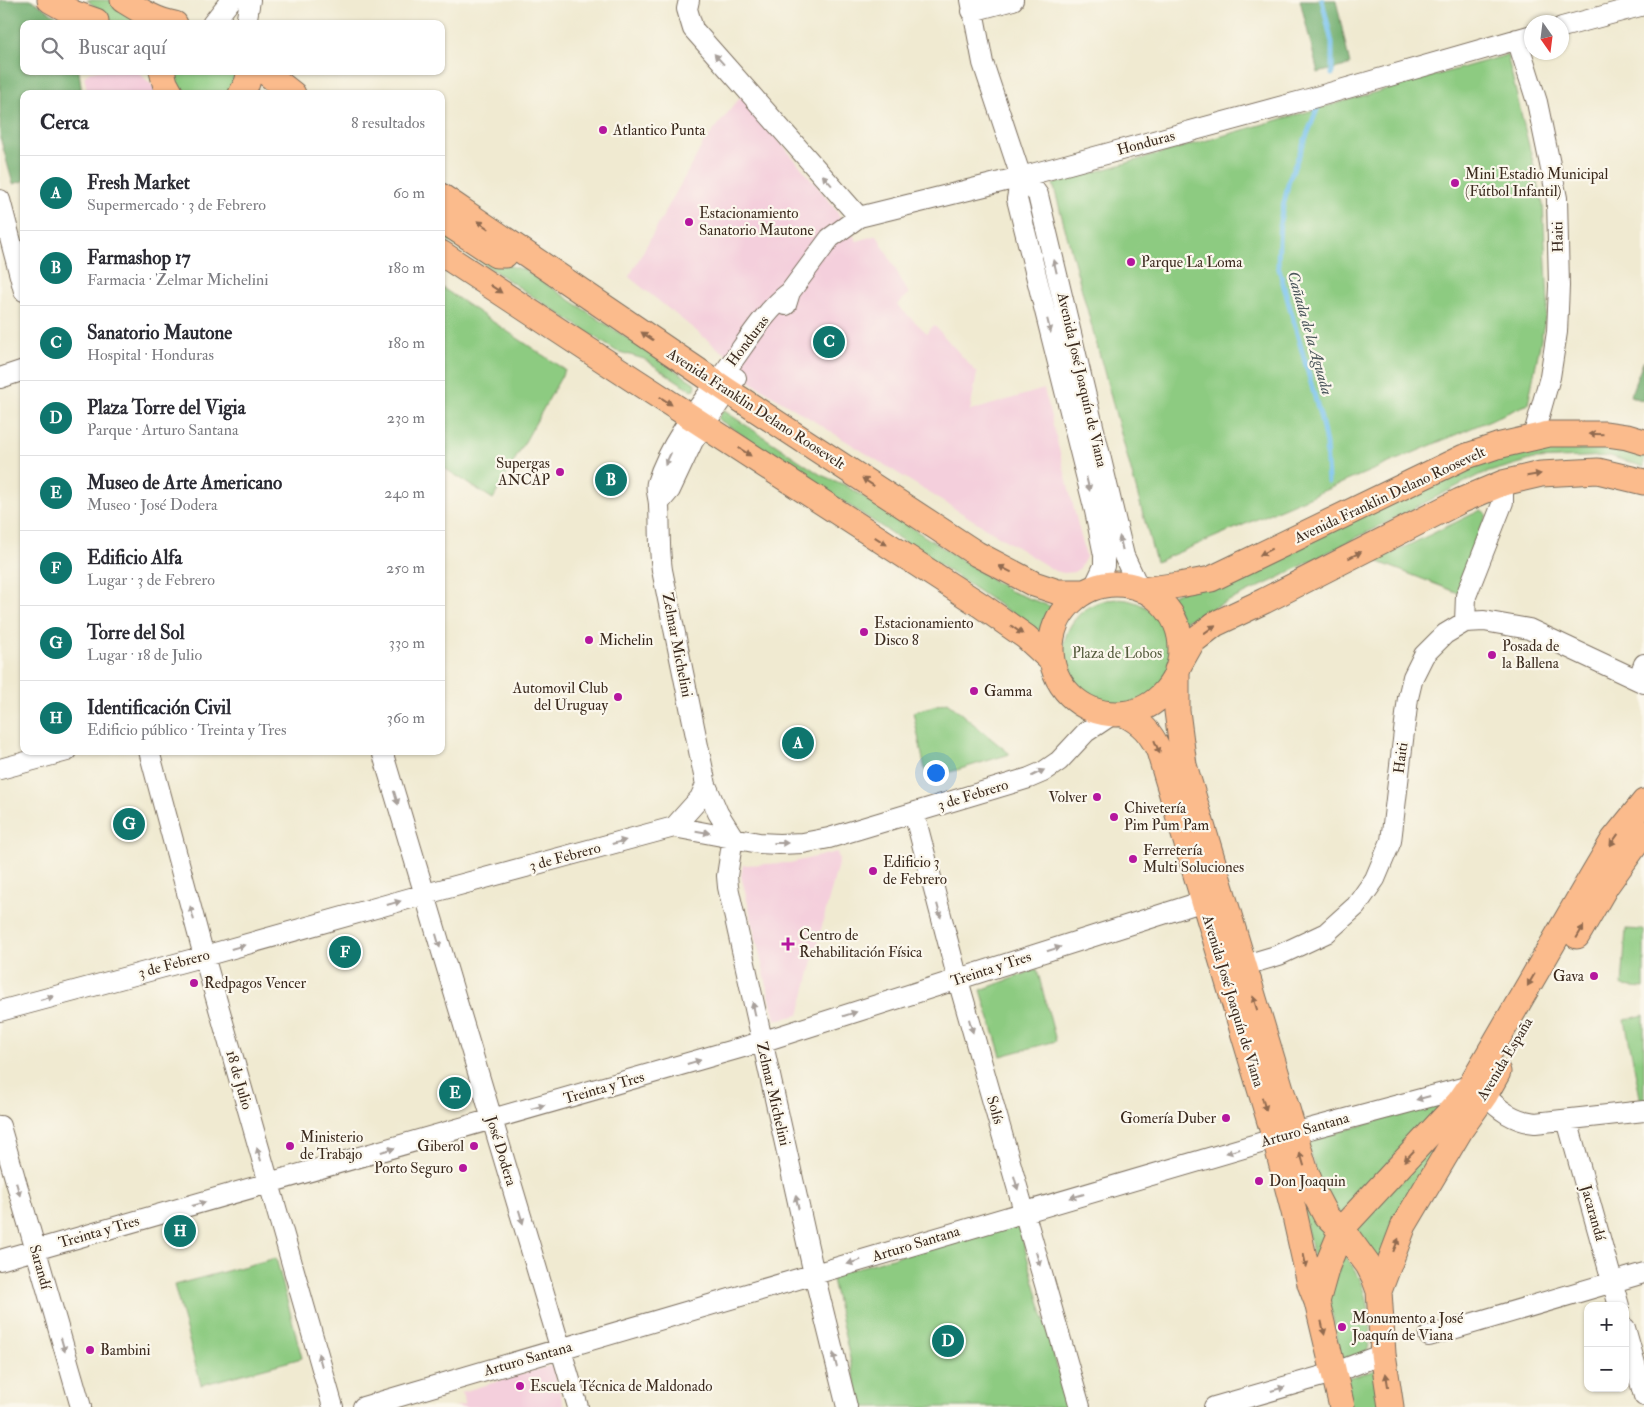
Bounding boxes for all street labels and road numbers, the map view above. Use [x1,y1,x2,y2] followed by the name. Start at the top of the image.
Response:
[1115,126,1177,160] street label: Honduras
[1548,221,1568,253] street label: Haiti
[1051,290,1112,470] street label: Avenida José Joaquín de Viana
[723,312,773,370] street label: Honduras
[662,344,849,474] street label: Avenida Franklin Delano Roosevelt
[1290,442,1489,548] street label: Avenida Franklin Delano Roosevelt
[658,591,696,699] street label: Zelmar Michelini
[1390,741,1412,775] street label: Haiti
[935,775,1011,815] street label: 3 de Febrero
[527,838,603,876] street label: 3 de Febrero
[1197,912,1268,1090] street label: Avenida José Joaquín de Viana
[136,945,212,983] street label: 3 de Febrero
[948,947,1034,991] street label: Treinta y Tres
[1472,1013,1539,1105] street label: Avenida España
[752,1040,794,1148] street label: Zelmar Michelini
[221,1048,257,1112] street label: 18 de Julio
[561,1067,647,1109] street label: Treinta y Tres
[982,1094,1008,1126] street label: Solís
[1258,1108,1352,1152] street label: Arturo Santana
[480,1113,521,1189] street label: José Dodera
[1575,1182,1610,1244] street label: Jacarandá
[56,1211,142,1253] street label: Treinta y Tres
[869,1221,963,1267] street label: Arturo Santana
[25,1243,56,1292] street label: Sarandí
[481,1337,575,1381] street label: Arturo Santana

